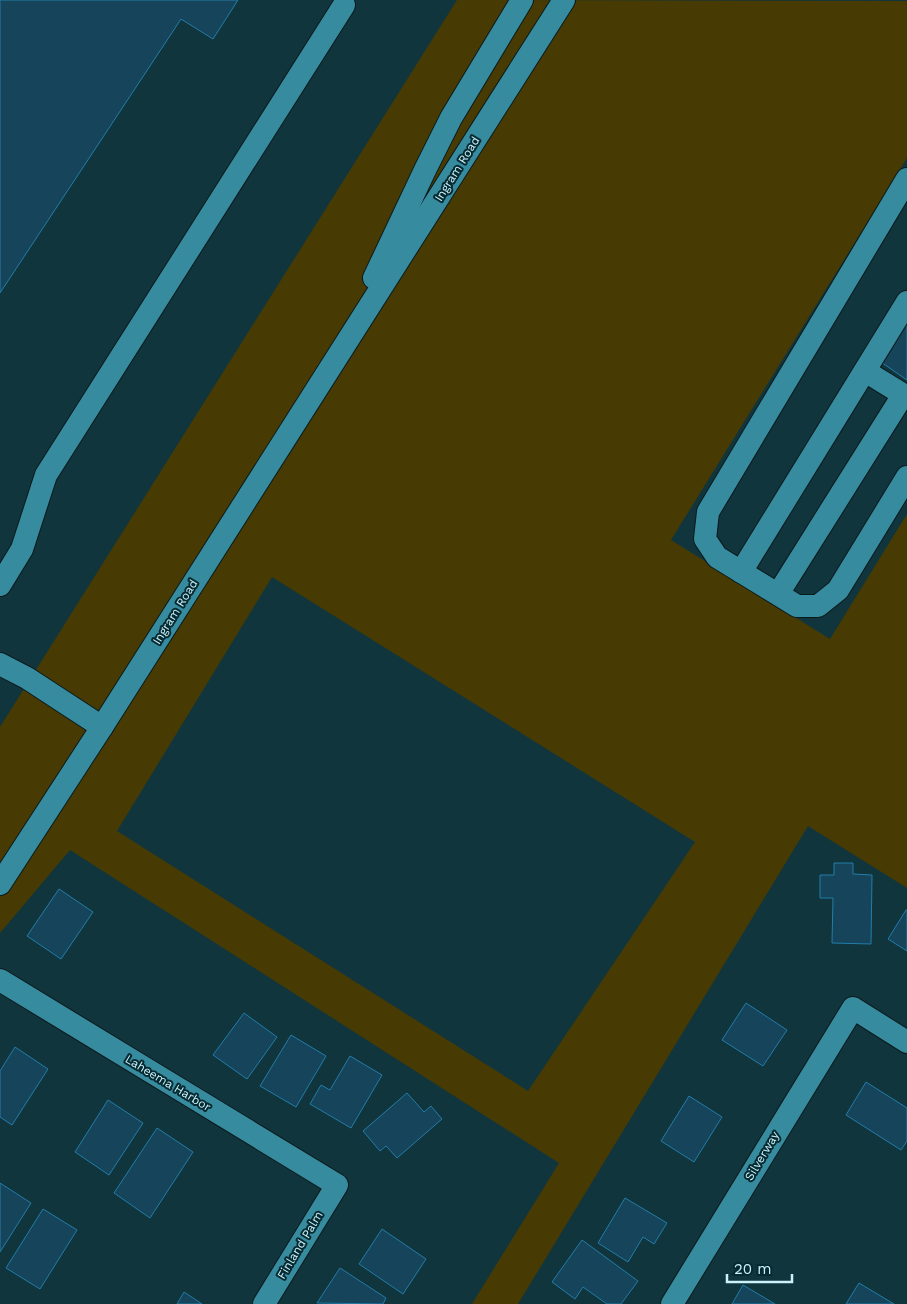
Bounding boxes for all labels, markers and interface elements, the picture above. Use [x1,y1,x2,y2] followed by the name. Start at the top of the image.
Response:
[432,134,482,204] street label: Ingram Road
[150,577,200,647] street label: Ingram Road
[123,1052,213,1114] street label: Laheema Harbor
[742,1128,783,1183] street label: Silverway
[274,1209,326,1281] street label: Finland Palm
[727,1252,792,1284] scale bar
[734,1260,772,1278] text: 20 m

